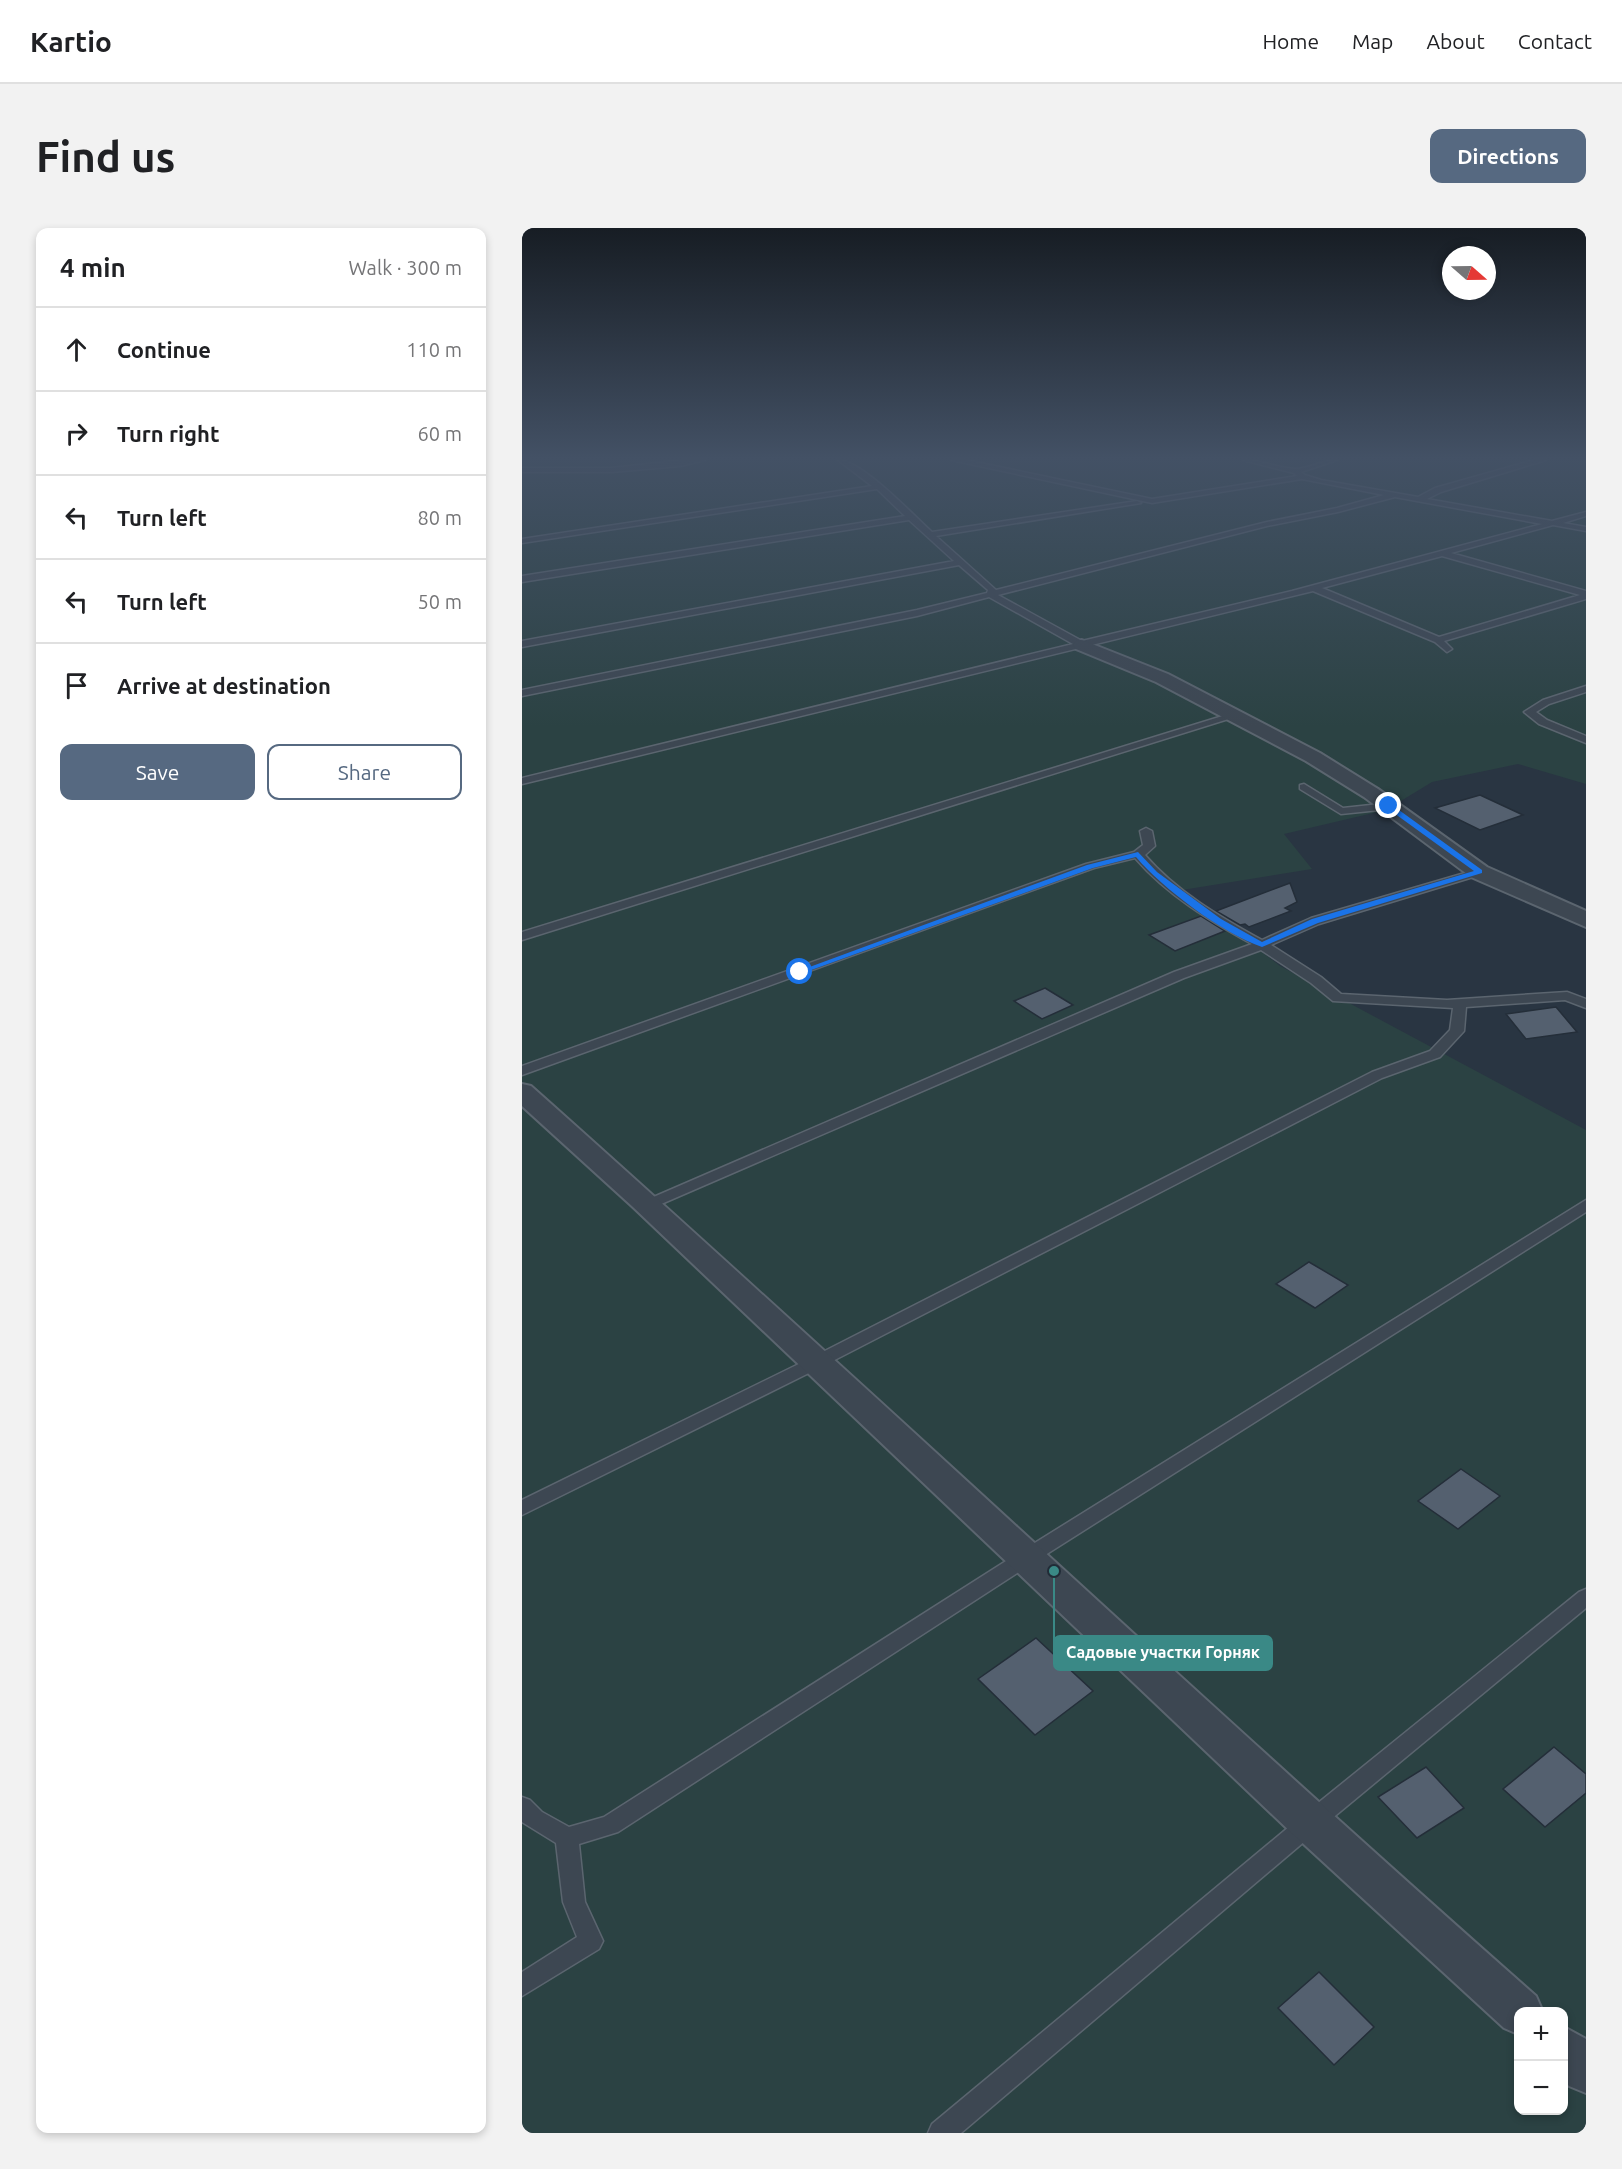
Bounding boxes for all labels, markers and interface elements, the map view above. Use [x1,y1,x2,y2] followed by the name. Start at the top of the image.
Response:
[30,26,112,57] text: Kartio
[1262,29,1319,53] text: Home
[1352,29,1393,53] text: Map
[1426,29,1485,53] text: About
[1518,29,1592,53] text: Contact
[1430,129,1586,183] button: Directions
[36,133,175,180] text: Find us
[1442,246,1496,300] north arrow
[60,253,126,282] text: 4 min
[349,256,462,279] text: Walk · 300 m
[60,333,93,366] icon: ahead
[117,337,211,362] text: Continue
[406,338,462,361] text: 110 m
[60,417,93,450] icon: right
[117,421,219,446] text: Turn right
[418,422,462,445] text: 60 m
[60,501,93,534] icon: left
[117,505,207,530] text: Turn left
[418,506,462,529] text: 80 m
[60,585,93,618] icon: left
[117,589,207,614] text: Turn left
[418,590,462,613] text: 50 m
[60,669,93,702] icon: arrive
[117,673,331,698] text: Arrive at destination
[60,744,255,800] button: Save
[267,744,462,800] button: Share
[1375,792,1401,818] route end
[786,958,812,984] route start
[1054,1636,1272,1670] callout: Садовые участки Горняк
[1066,1643,1260,1661] text: Садовые участки Горняк
[1514,2007,1568,2115] map controls
[1514,2007,1568,2061] button: +
[1514,2061,1568,2115] button: −

